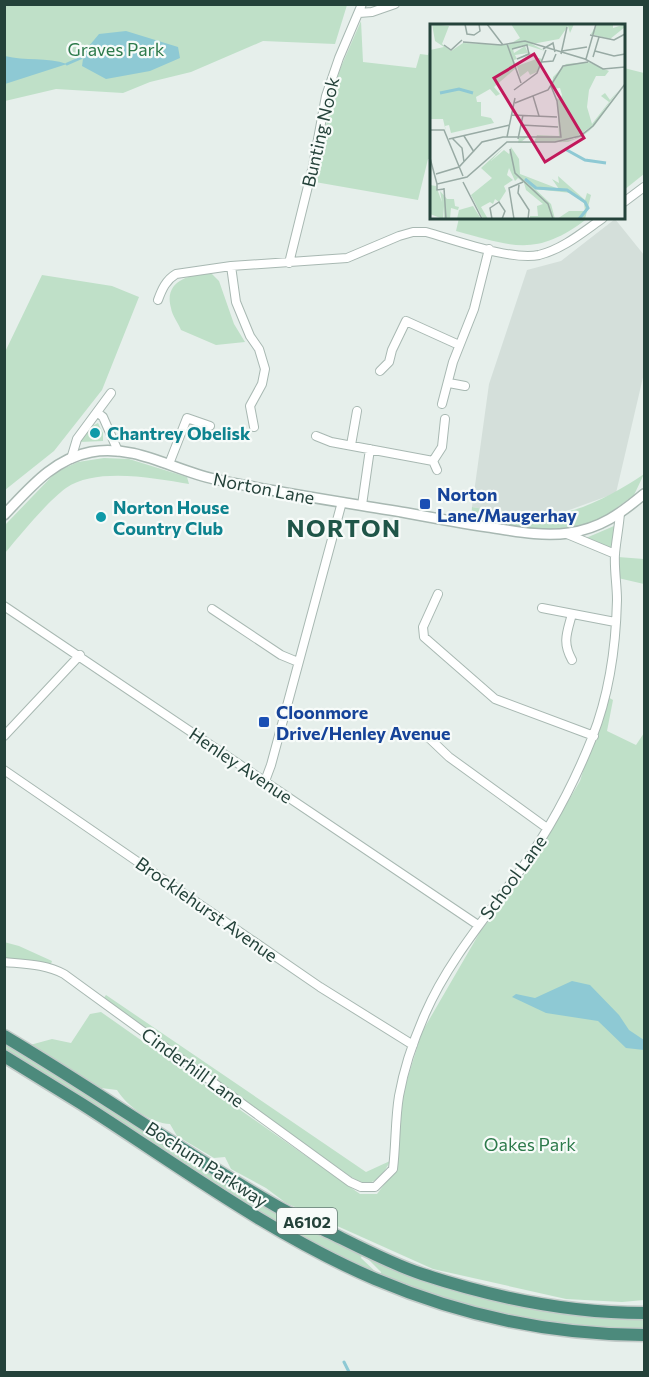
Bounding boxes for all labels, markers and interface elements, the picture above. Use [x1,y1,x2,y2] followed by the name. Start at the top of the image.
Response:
[430,24,625,219] inset map
[67,38,165,60] park label: Graves Park
[297,75,343,189] street label: Bunting Nook
[107,422,251,444] place label: Chantrey Obelisk
[88,426,102,440] marker: Chantrey Obelisk
[211,467,317,509] street label: Norton Lane
[437,483,577,526] place label: Norton Lane/Maugerhay
[113,496,229,539] place label: Norton House Country Club
[418,497,432,511] marker: Norton Lane/Maugerhay
[94,510,108,524] marker: Norton House Country Club
[286,513,402,542] district label: NORTON
[276,701,451,744] place label: Cloonmore Drive/Henley Avenue
[257,715,271,729] marker: Cloonmore Drive/Henley Avenue
[185,722,297,808] street label: Henley Avenue
[475,831,551,923] street label: School Lane
[132,852,282,966] street label: Brocklehurst Avenue
[137,1022,249,1112] street label: Cinderhill Lane
[142,1116,272,1212] street label: Bochum Parkway
[484,1133,576,1155] park label: Oakes Park
[277,1208,337,1234] road number: A6102

